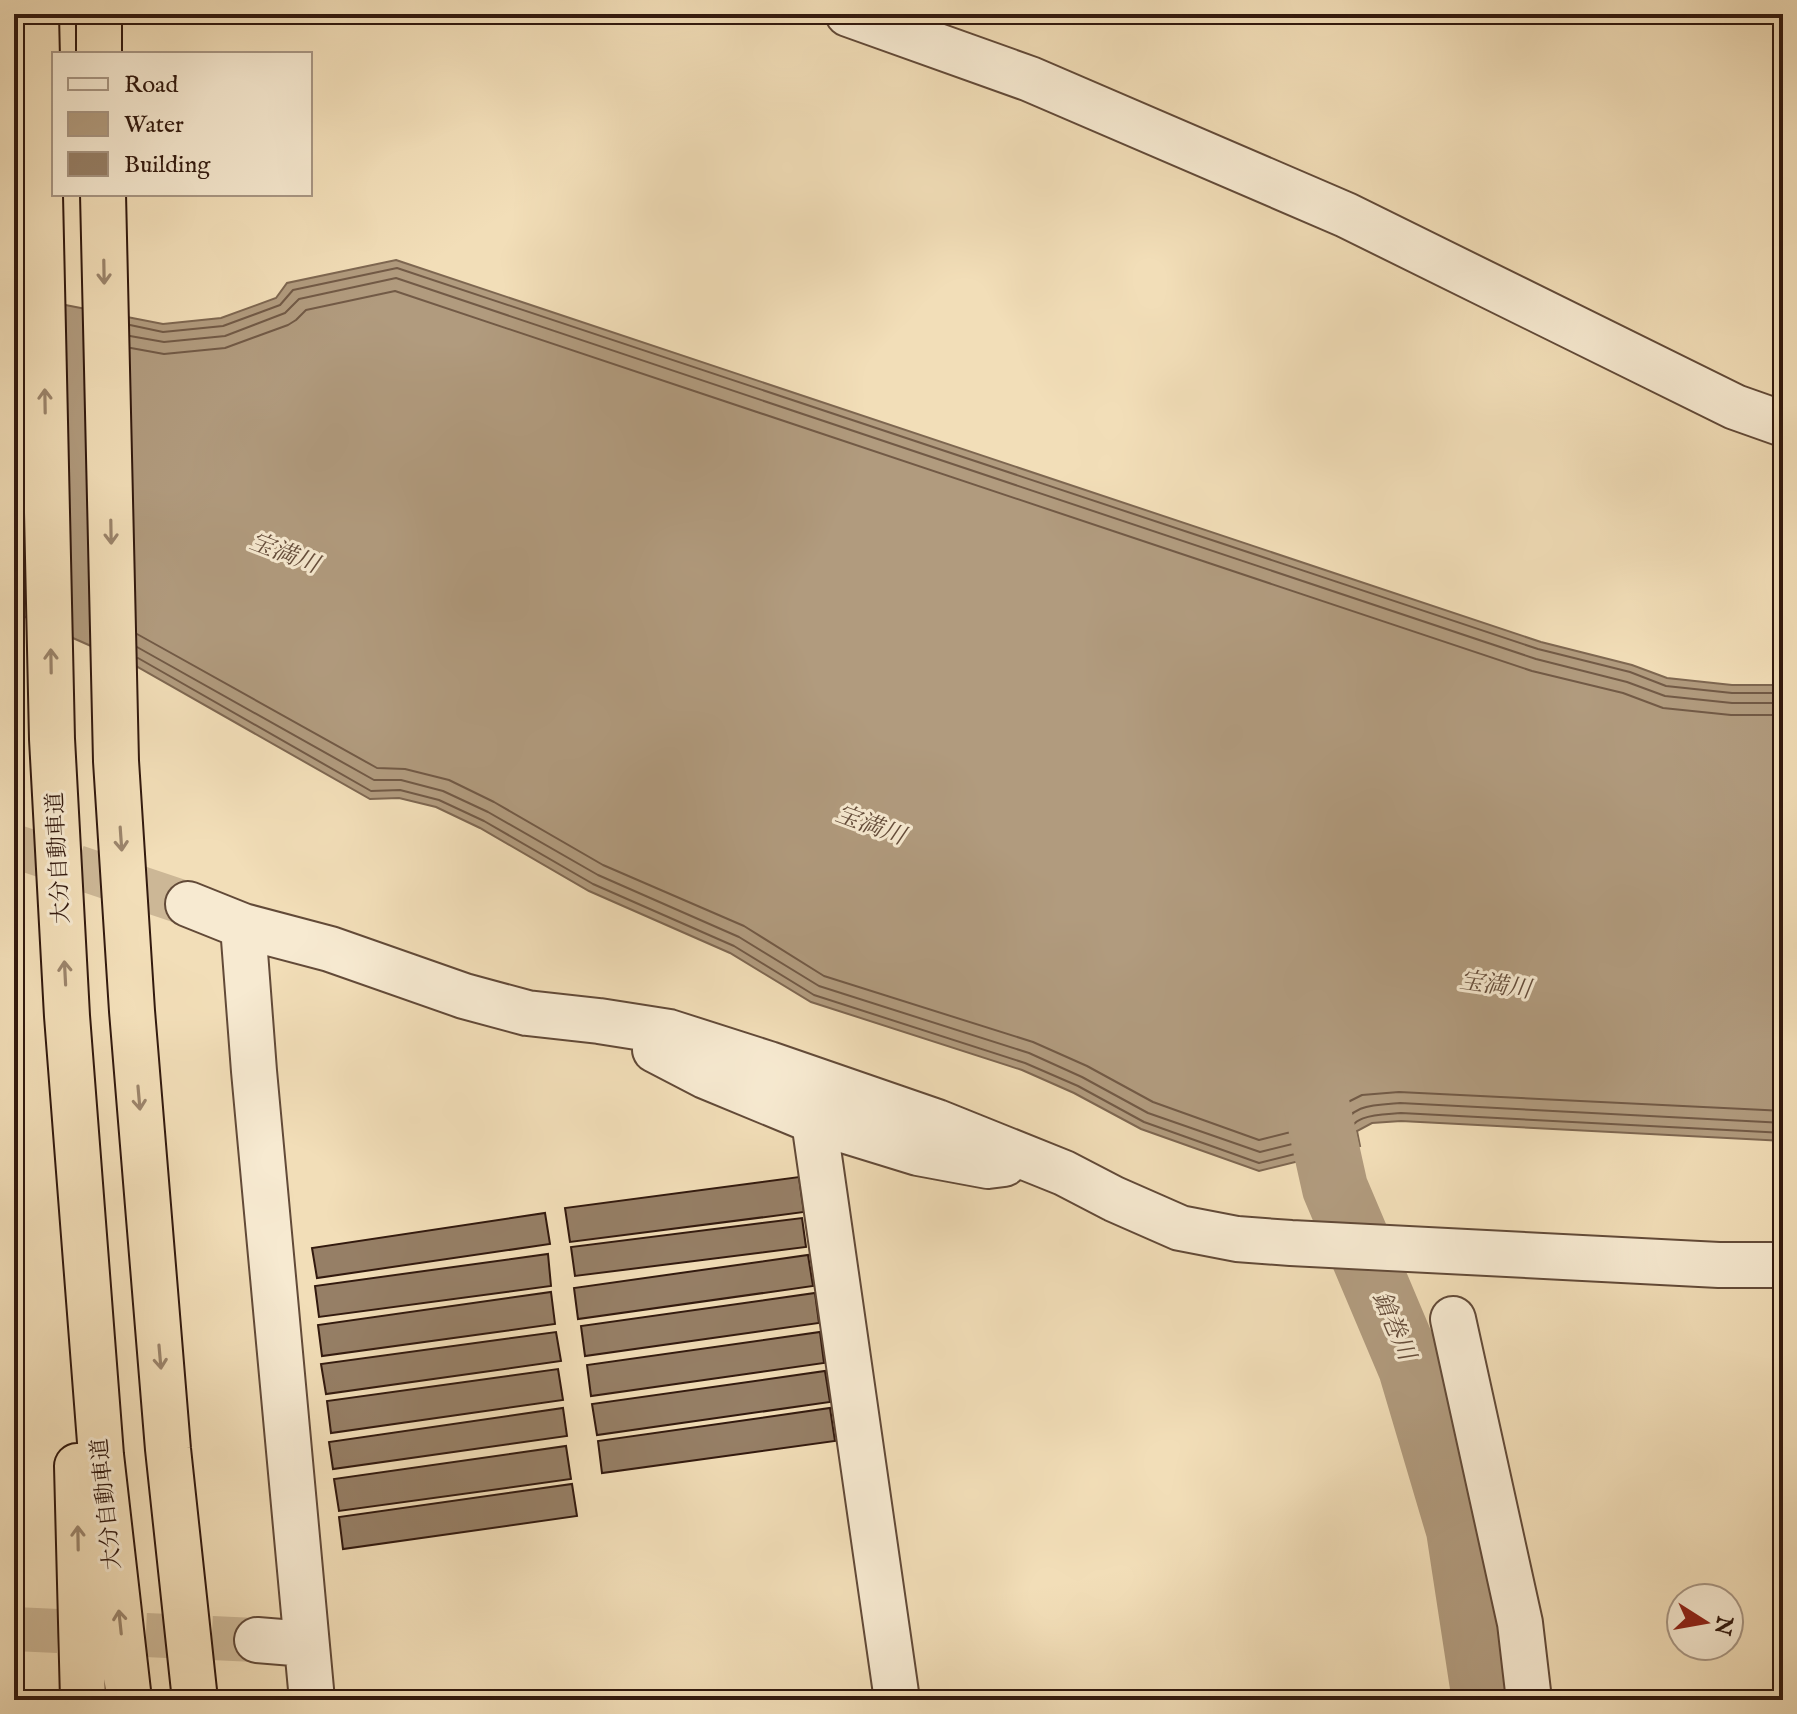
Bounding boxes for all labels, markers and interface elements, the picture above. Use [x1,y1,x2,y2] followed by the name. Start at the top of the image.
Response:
[52,52,312,196] legend
[124,70,178,101] text: Road
[124,110,184,141] text: Water
[124,150,211,181] text: Building
[97,258,112,285] one-way arrow
[37,388,52,415] one-way arrow
[103,518,118,545] one-way arrow
[245,527,326,582] water label: 宝満川
[43,648,58,675] one-way arrow
[42,791,76,925] street label: 大分自動車道
[831,799,912,854] water label: 宝満川
[114,825,129,852] one-way arrow
[57,960,72,987] one-way arrow
[1457,966,1536,1007] water label: 宝満川
[132,1084,147,1111] one-way arrow
[1365,1287,1423,1368] water label: 鎗巻川
[153,1344,168,1370] one-way arrow
[86,1437,128,1571] street label: 大分自動車道
[71,1525,86,1552] one-way arrow
[1665,1582,1745,1662] north arrow
[112,1610,127,1636] one-way arrow
[1707,1612,1738,1637] text: N

